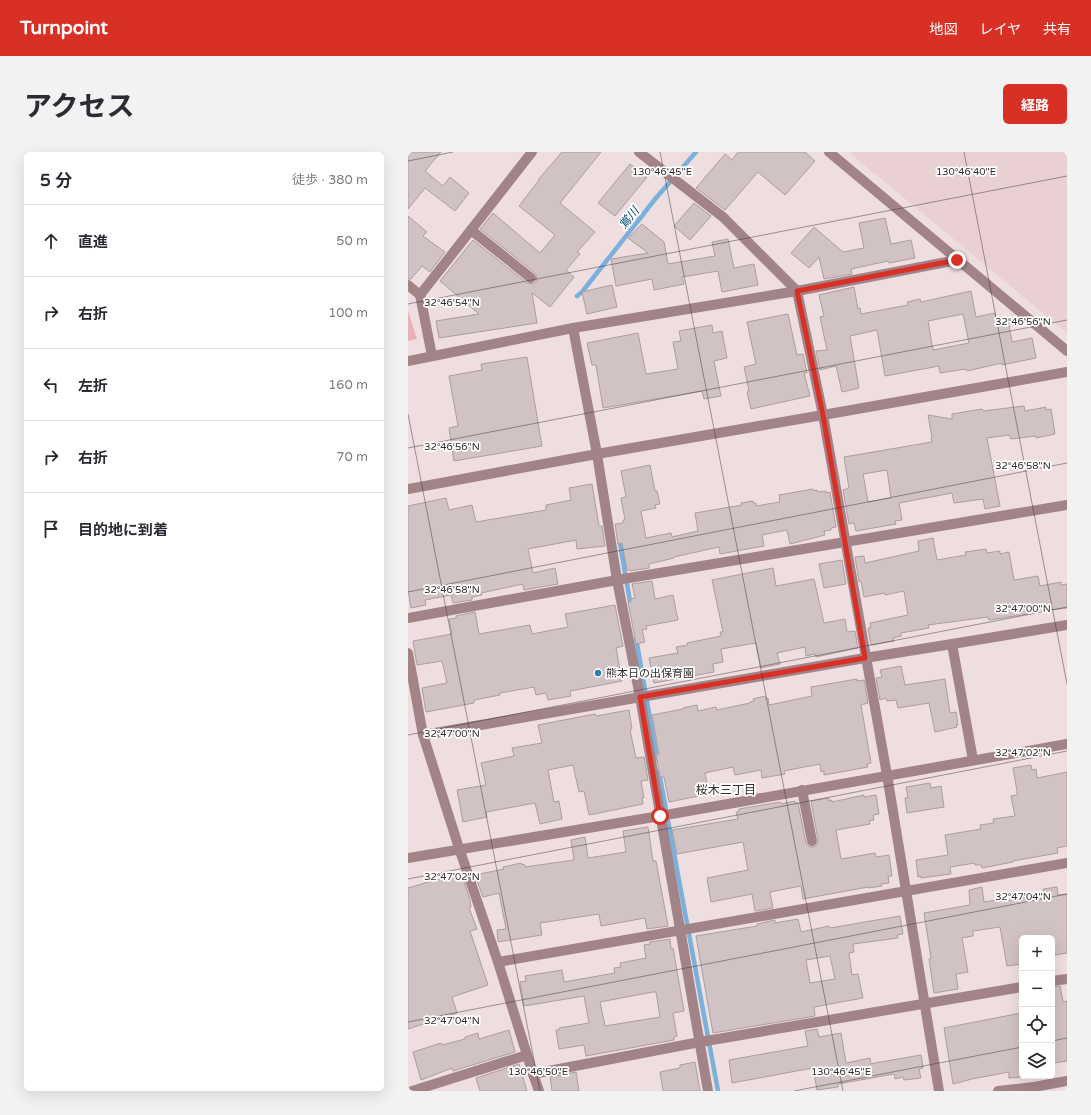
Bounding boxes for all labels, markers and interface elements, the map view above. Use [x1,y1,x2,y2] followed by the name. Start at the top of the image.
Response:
[20,17,108,39] text: Turnpoint
[929,21,957,38] text: 地図
[979,21,1021,38] text: レイヤ
[1043,21,1071,38] text: 共有
[1003,84,1067,124] button: 経路
[24,90,135,124] text: アクセス
[632,166,692,178] text: 130°46'45"E
[936,166,996,178] text: 130°46'40"E
[40,170,72,191] text: 5 分
[292,172,368,188] text: 徒歩 · 380 m
[616,203,643,232] water label: 鴬川
[40,230,62,252] icon: ahead
[78,233,108,251] text: 直進
[336,233,368,249] text: 50 m
[948,251,966,269] route end
[424,297,480,309] text: 32°46'54"N
[40,302,62,324] icon: right
[78,305,108,323] text: 右折
[328,305,368,321] text: 100 m
[995,316,1051,328] text: 32°46'56"N
[40,374,62,396] icon: left
[78,377,108,395] text: 左折
[328,377,368,393] text: 160 m
[424,441,480,453] text: 32°46'56"N
[40,446,62,468] icon: right
[78,449,108,467] text: 右折
[336,449,368,465] text: 70 m
[995,460,1051,472] text: 32°46'58"N
[40,518,62,540] icon: arrive
[78,521,168,539] text: 目的地に到着
[424,584,480,596] text: 32°46'58"N
[995,603,1051,615] text: 32°47'00"N
[606,667,694,680] place label: 熊本日の出保育園
[593,668,603,678] marker: 熊本日の出保育園
[424,728,480,740] text: 32°47'00"N
[995,747,1051,759] text: 32°47'02"N
[696,783,756,797] district label: 桜木三丁目
[651,807,669,825] route start
[424,871,480,883] text: 32°47'02"N
[995,891,1051,903] text: 32°47'04"N
[1019,935,1055,1079] map controls
[1019,935,1055,971] button: +
[1019,971,1055,1007] button: −
[1019,1007,1055,1043] button: locate
[424,1015,480,1027] text: 32°47'04"N
[1019,1043,1055,1079] button: layers
[508,1066,568,1078] text: 130°46'50"E
[811,1066,871,1078] text: 130°46'45"E

